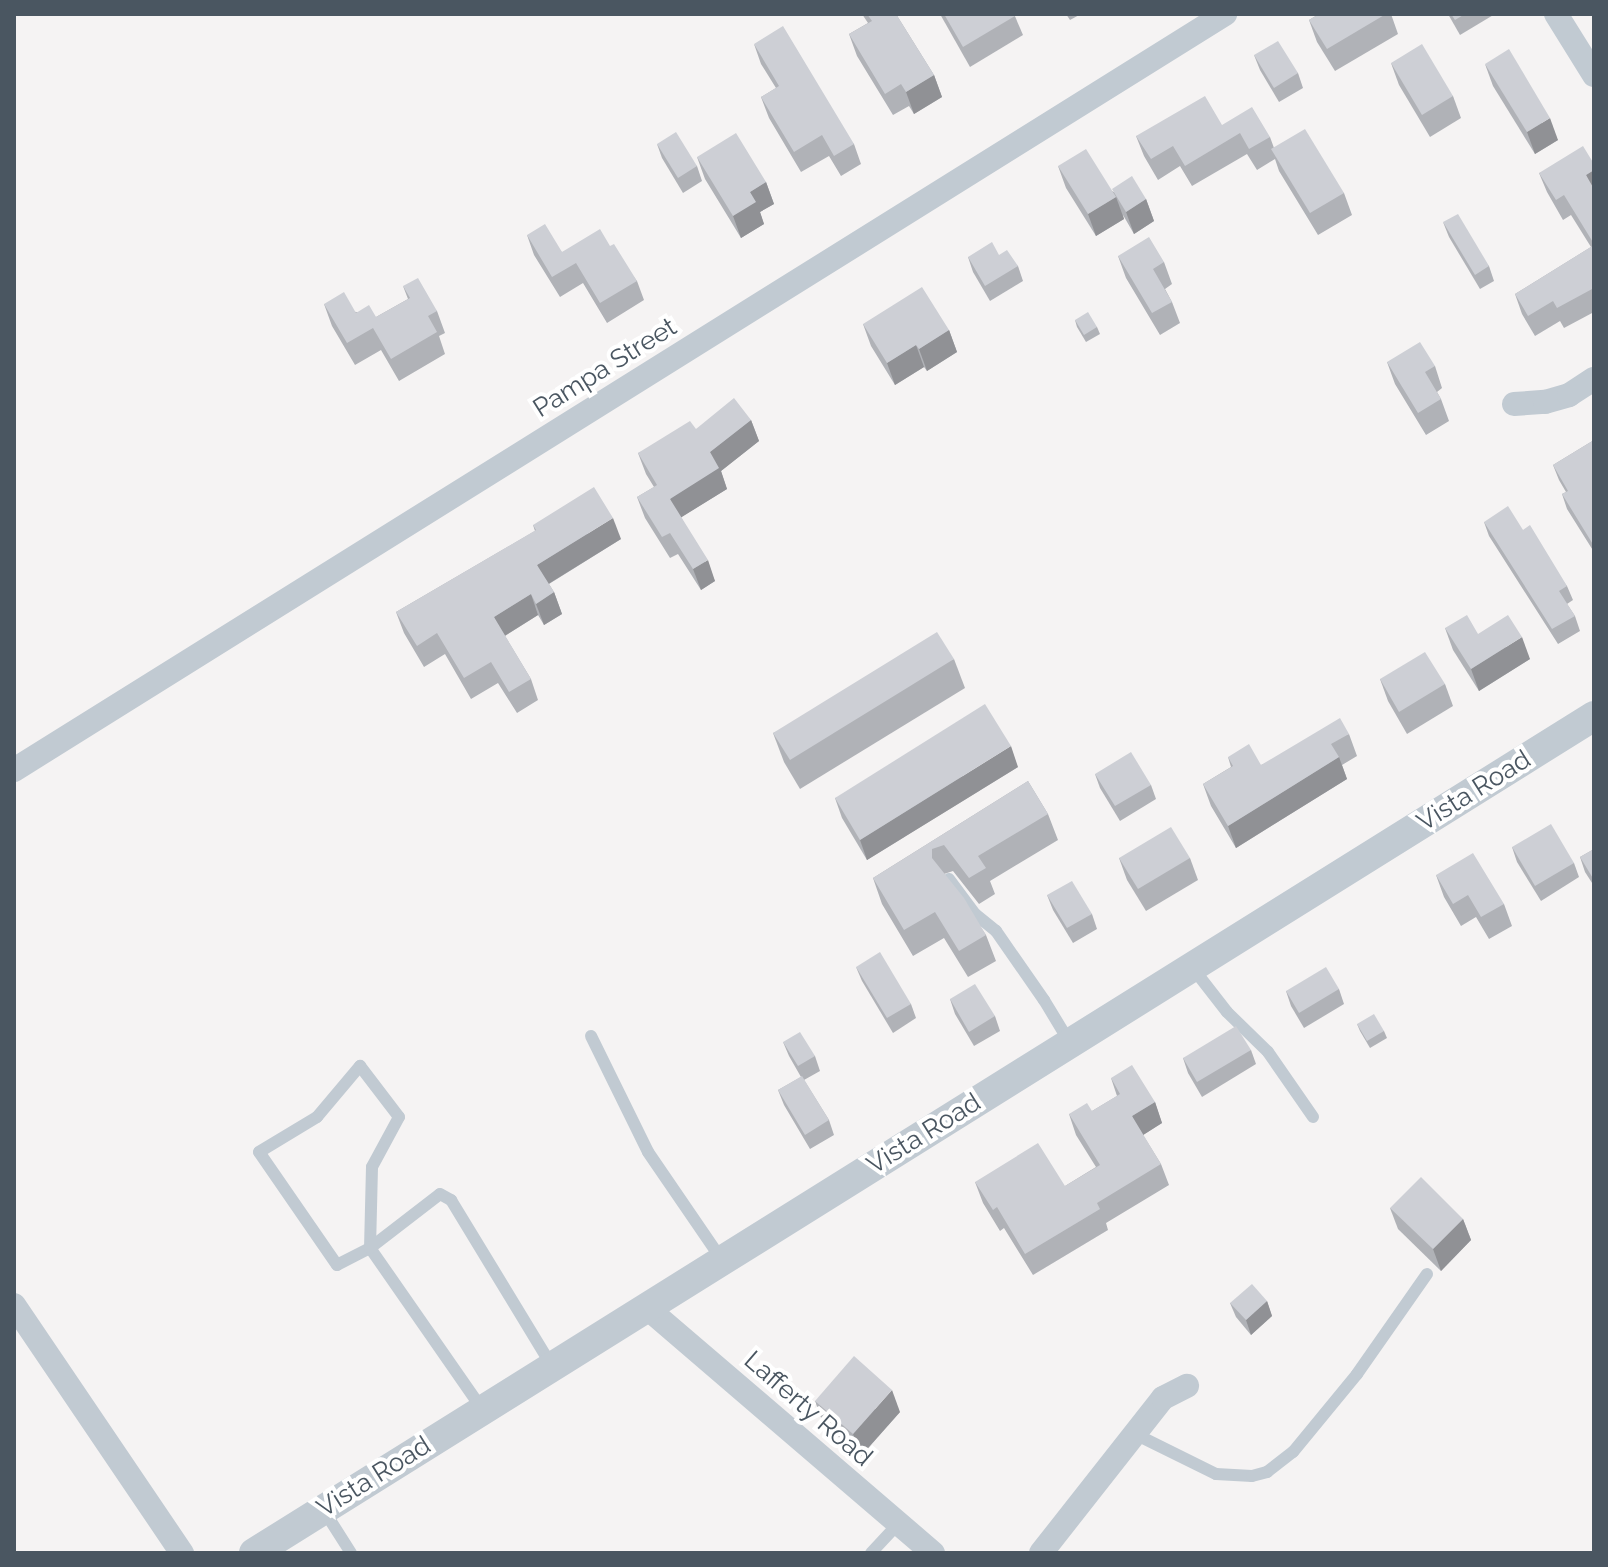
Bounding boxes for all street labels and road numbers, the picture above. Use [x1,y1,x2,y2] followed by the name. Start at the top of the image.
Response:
[528,312,682,424] street label: Pampa Street
[1412,744,1536,838] street label: Vista Road
[862,1087,986,1181] street label: Vista Road
[737,1345,879,1473] street label: Lafferty Road
[312,1430,436,1524] street label: Vista Road

